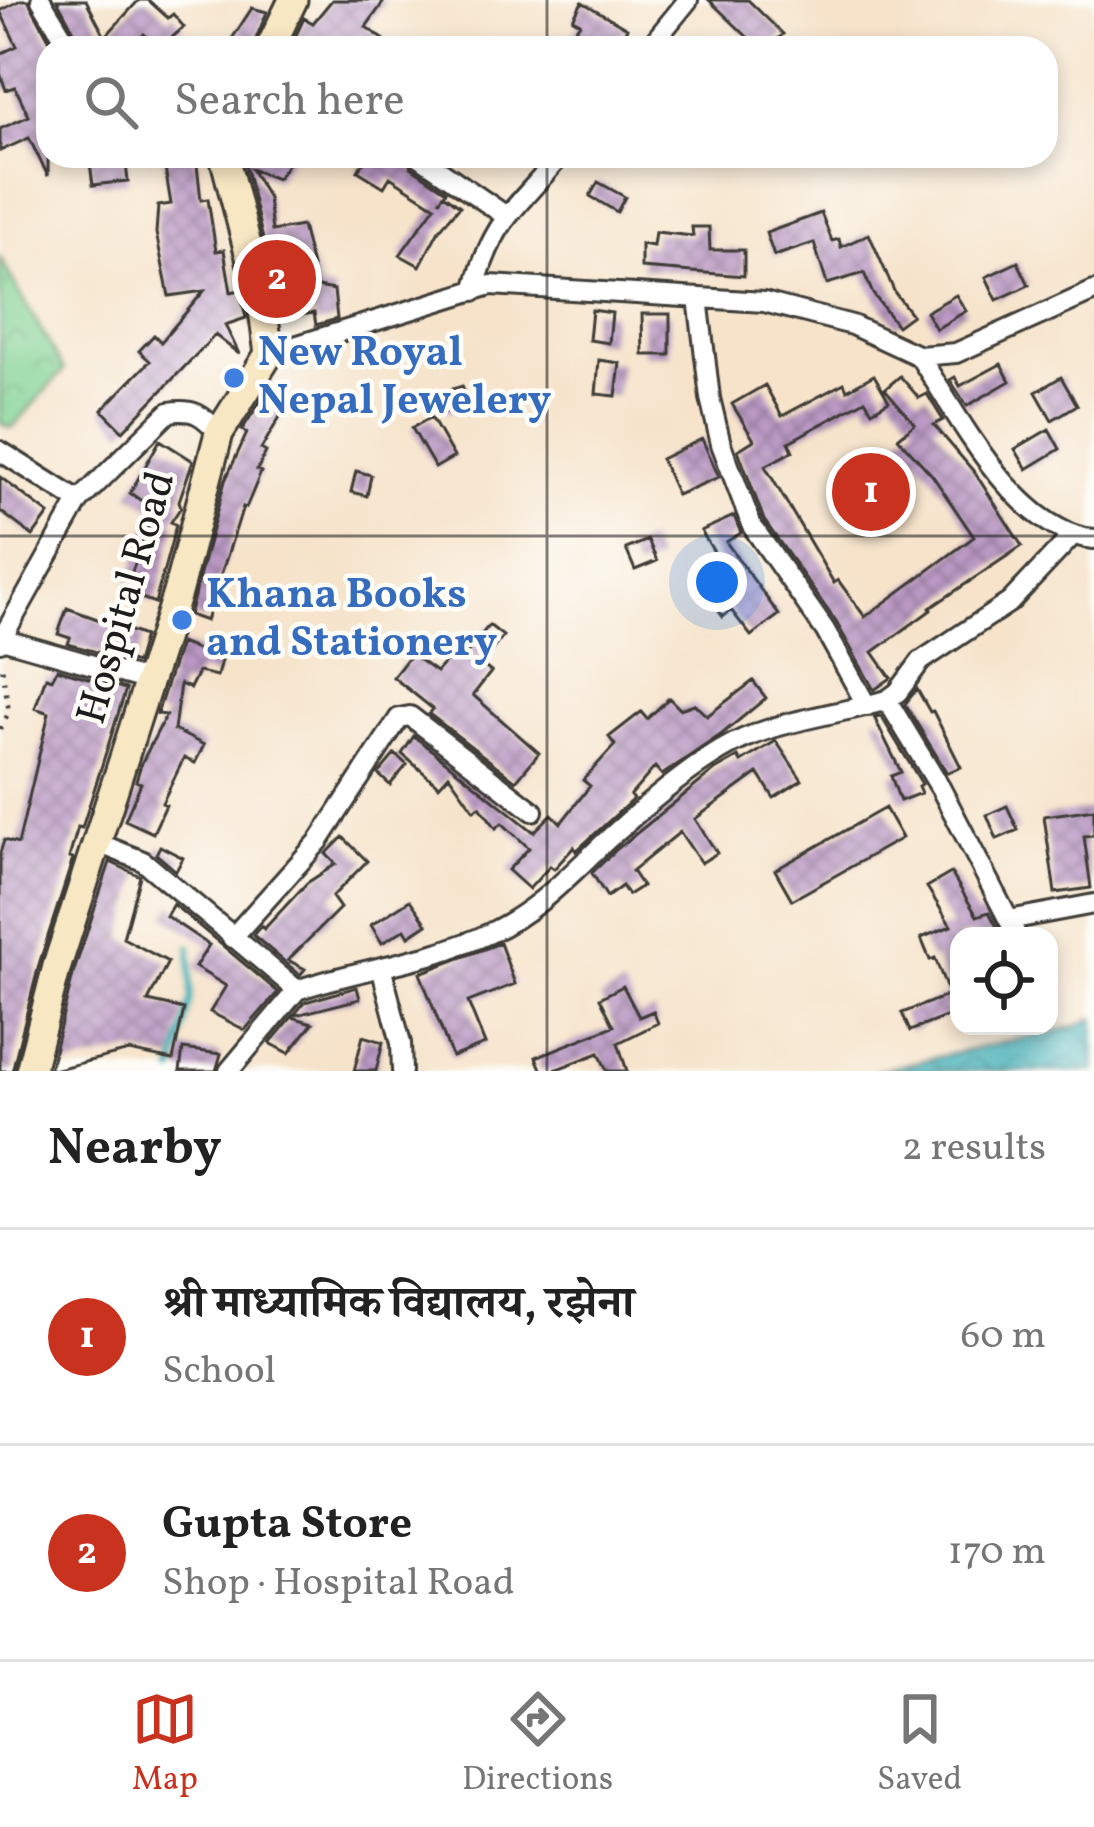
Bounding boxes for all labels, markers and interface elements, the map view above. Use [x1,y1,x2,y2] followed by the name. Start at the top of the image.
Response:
[36,36,1058,168] search box
[78,69,144,135] icon: search
[174,71,405,134] text: Search here
[238,234,316,324] pin: 2
[258,325,552,432] place label: New Royal Nepal Jewelery
[221,365,247,391] marker: New Royal Nepal Jewelery
[832,447,910,537] pin: 1
[64,465,192,731] street label: Hospital Road
[687,552,747,612] your location
[206,567,498,674] place label: Khana Books and Stationery
[169,607,195,633] marker: Khana Books and Stationery
[950,927,1058,1035] map controls
[950,927,1058,1035] button: locate
[48,1114,222,1185] text: Nearby
[902,1122,1046,1176] text: 2 results
[162,1274,634,1337] text: श्री माध्यामिक विद्यालय, रझेना
[79,1310,95,1364] text: 1
[961,1310,1046,1364] text: 60 m
[162,1345,276,1399] text: School
[162,1494,412,1557] text: Gupta Store
[77,1526,97,1580] text: 2
[948,1526,1046,1580] text: 170 m
[162,1557,515,1611] text: Shop · Hospital Road
[132,1686,198,1804] tab: Map
[462,1686,613,1804] tab: Directions
[877,1686,962,1804] tab: Saved

